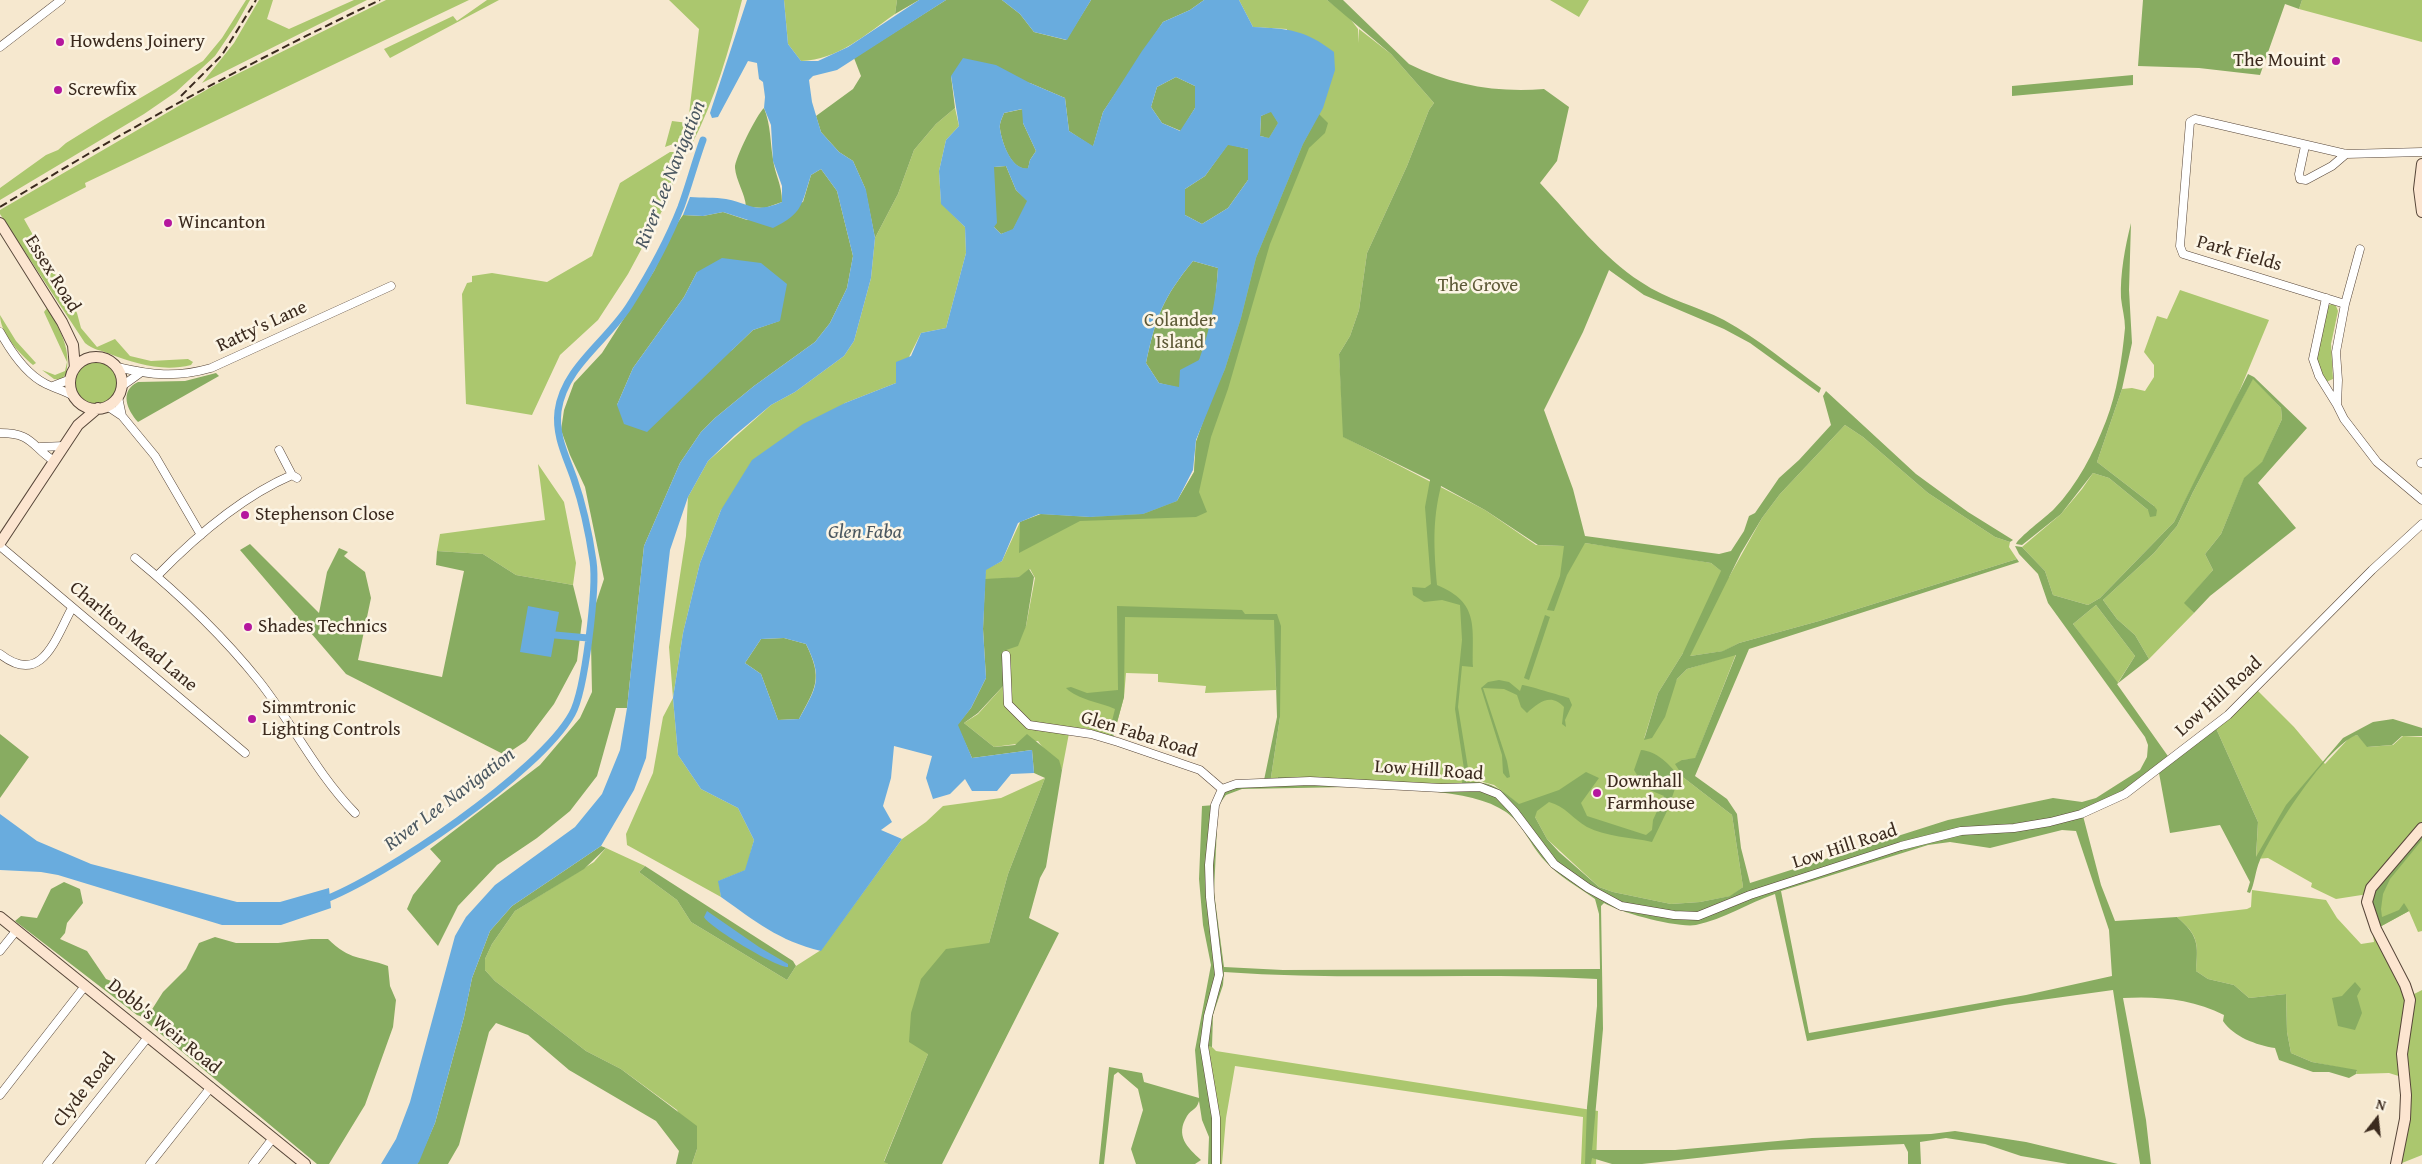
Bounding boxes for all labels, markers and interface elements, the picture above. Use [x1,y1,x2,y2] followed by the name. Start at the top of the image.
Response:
[70,31,205,53] place label: Howdens Joinery
[54,36,66,48] marker: Howdens Joinery
[2233,50,2326,72] place label: The Mouint
[2330,55,2342,67] marker: The Mouint
[68,79,137,101] place label: Screwfix
[52,84,64,96] marker: Screwfix
[630,98,712,252] water label: River Lee Navigation
[178,212,265,234] place label: Wincanton
[162,217,174,229] marker: Wincanton
[19,231,85,317] street label: Essex Road
[2194,231,2284,277] street label: Park Fields
[1438,275,1518,297] park label: The Grove
[213,296,311,358] street label: Ratty's Lane
[1144,310,1216,354] park label: Colander Island
[255,504,394,526] place label: Stephenson Close
[239,509,251,521] marker: Stephenson Close
[828,521,902,545] water label: Glen Faba
[64,577,202,697] street label: Charlton Mead Lane
[258,616,387,638] place label: Shades Technics
[242,621,254,633] marker: Shades Technics
[2171,652,2267,742] street label: Low Hill Road
[262,697,401,741] place label: Simmtronic Lighting Controls
[1078,706,1200,764] street label: Glen Faba Road
[246,713,258,725] marker: Simmtronic Lighting Controls
[380,743,520,857] water label: River Lee Navigation
[1374,756,1484,786] street label: Low Hill Road
[1607,771,1695,815] place label: Downhall Farmhouse
[1591,787,1603,799] marker: Downhall Farmhouse
[1790,819,1900,875] street label: Low Hill Road
[103,974,225,1080] street label: Dobb's Weir Road
[49,1048,121,1132] street label: Clyde Road
[2352,1094,2402,1144] north arrow
[2374,1094,2388,1115] text: N

